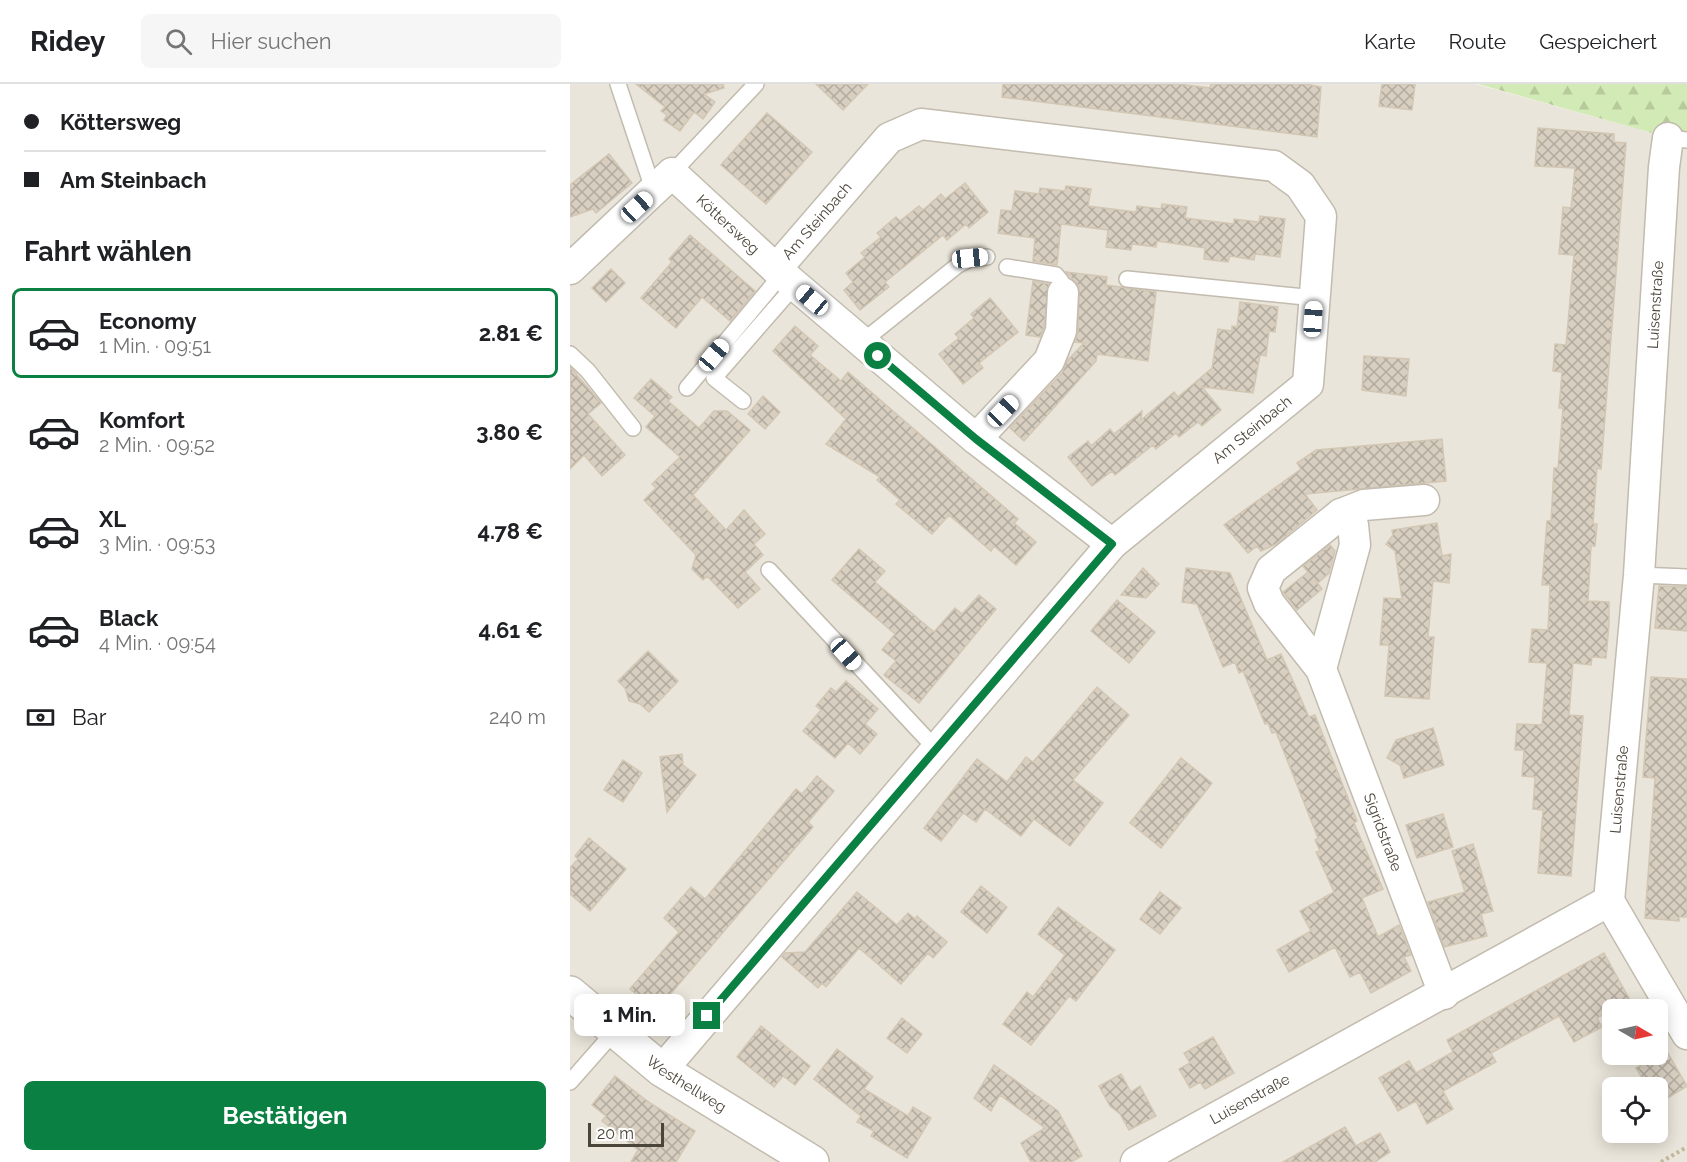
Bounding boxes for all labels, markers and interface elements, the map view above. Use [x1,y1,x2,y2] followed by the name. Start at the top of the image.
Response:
[141,14,561,68] search box
[30,25,105,58] text: Ridey
[162,25,195,58] icon: search
[210,28,332,54] text: Hier suchen
[1364,29,1416,54] text: Karte
[1449,29,1506,54] text: Route
[1539,29,1657,54] text: Gespeichert
[60,109,181,135] text: Köttersweg
[60,167,206,193] text: Am Steinbach
[778,179,856,263] street label: Am Steinbach
[618,188,656,226] car
[693,191,763,258] street label: Köttersweg
[24,236,192,267] text: Fahrt wählen
[951,247,989,269] car
[1644,260,1667,350] street label: Luisenstraße
[792,282,832,318] car
[1303,300,1323,338] car
[27,306,81,360] icon: car
[99,308,197,334] text: Economy
[479,320,543,346] text: 2.81 €
[99,334,211,358] text: 1 Min. · 09:51
[696,335,732,375] car
[864,342,891,369] route start
[984,392,1022,430] car
[1209,392,1295,467] street label: Am Steinbach
[27,405,81,459] icon: car
[99,407,185,433] text: Komfort
[476,419,543,445] text: 3.80 €
[99,433,215,457] text: 2 Min. · 09:52
[27,504,81,558] icon: car
[99,506,126,532] text: XL
[477,518,543,544] text: 4.78 €
[99,532,215,556] text: 3 Min. · 09:53
[27,603,81,657] icon: car
[99,605,158,631] text: Black
[478,617,543,643] text: 4.61 €
[99,631,216,655] text: 4 Min. · 09:54
[827,635,865,673] car
[24,701,57,734] icon: cash
[72,704,106,730] text: Bar
[489,705,546,729] text: 240 m
[1606,744,1632,834] street label: Luisenstraße
[1360,791,1406,874] street label: Sigridstraße
[575,995,686,1037] callout: 1 Min.
[1602,999,1668,1065] north arrow
[1602,999,1668,1143] map controls
[693,1002,720,1029] route end
[603,1003,656,1027] text: 1 Min.
[643,1052,730,1116] street label: Westhellweg
[1207,1070,1293,1128] street label: Luisenstraße
[1602,1077,1668,1143] button: locate
[24,1081,546,1150] button: Bestätigen
[588,1120,664,1148] scale bar
[597,1124,634,1143] text: 20 m

